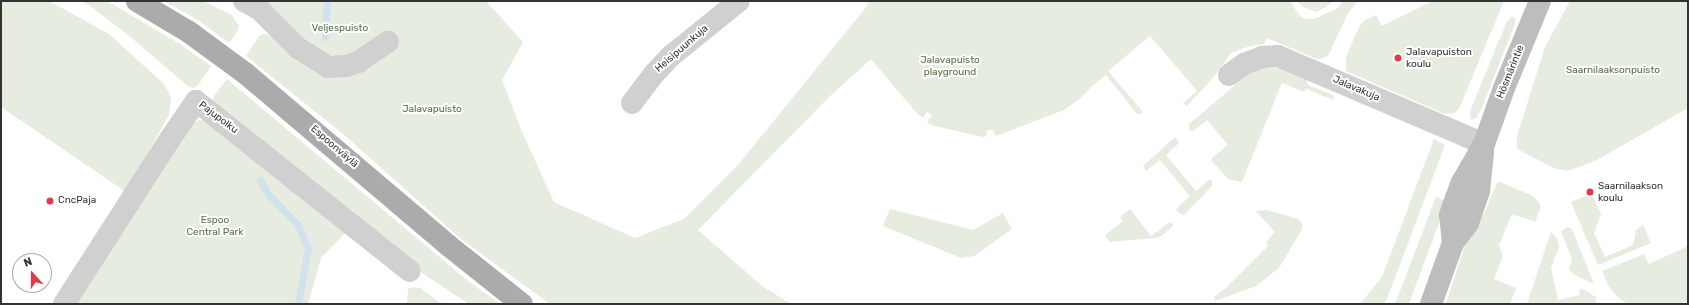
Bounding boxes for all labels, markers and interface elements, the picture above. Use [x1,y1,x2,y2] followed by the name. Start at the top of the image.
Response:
[312,23,368,35] park label: Veljespuisto
[653,23,711,75] street label: Heisipuunkuja
[1495,44,1527,100] street label: Hösmärintie
[1406,46,1472,70] place label: Jalavapuiston koulu
[1393,53,1403,63] marker: Jalavapuiston koulu
[920,54,980,78] park label: Jalavapuisto playground
[1566,65,1660,77] park label: Saarnilaaksonpuisto
[1331,74,1381,104] street label: Jalavakuja
[196,99,240,137] street label: Pajupolku
[402,104,462,116] park label: Jalavapuisto
[308,123,360,171] street label: Espoonväylä
[1598,180,1663,204] place label: Saarnilaakson koulu
[1585,187,1595,197] marker: Saarnilaakson koulu
[58,195,96,207] place label: CncPaja
[45,196,55,206] marker: CncPaja
[186,214,244,238] park label: Espoo Central Park
[12,253,52,293] north arrow
[22,255,34,270] text: N

